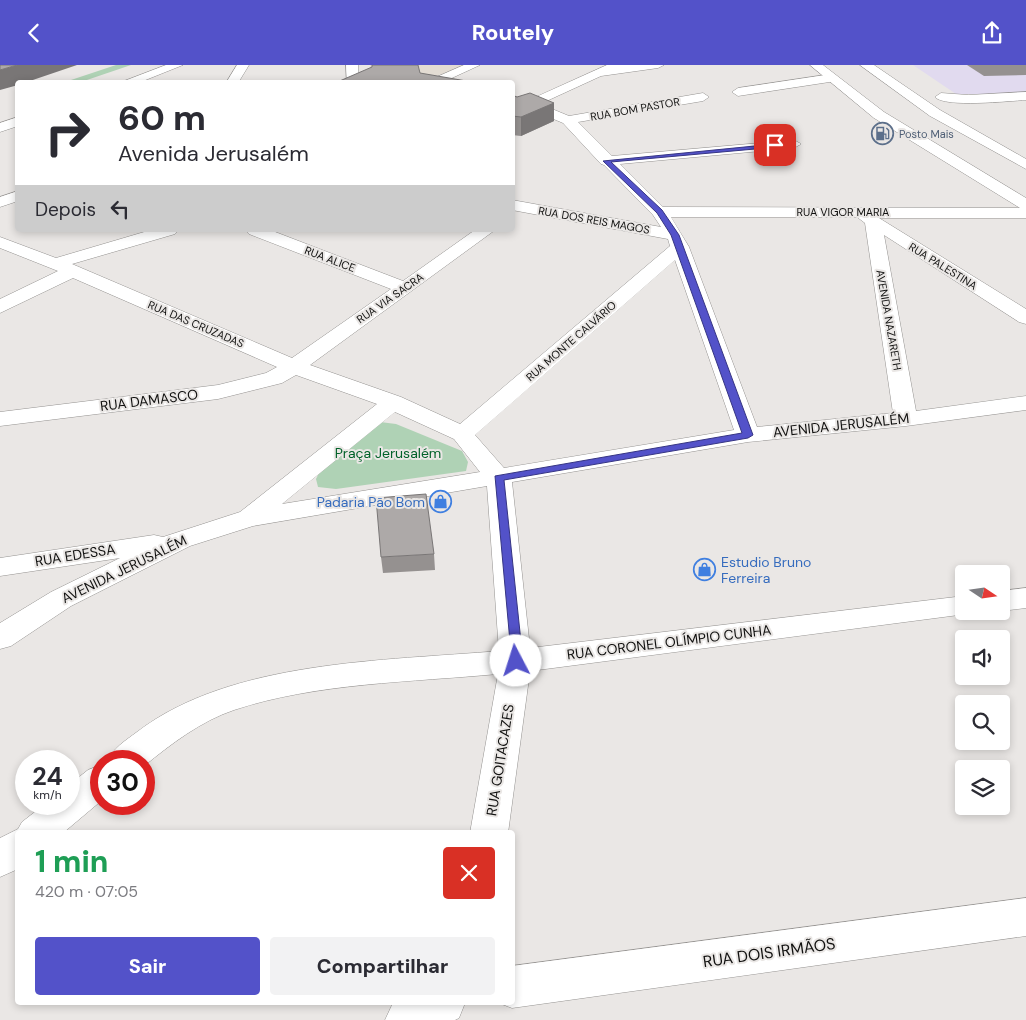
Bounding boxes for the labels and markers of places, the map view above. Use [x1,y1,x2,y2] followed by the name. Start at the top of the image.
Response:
[871,122,895,146] fuel station icon: Posto Mais
[754,124,796,166] pin
[899,127,954,141] place label: Posto Mais
[429,490,453,514] shop icon: Padaria Pão Bom
[317,493,425,511] place label: Padaria Pão Bom
[721,553,811,587] place label: Estudio Bruno Ferreira
[693,558,717,582] shop icon: Estudio Bruno Ferreira

